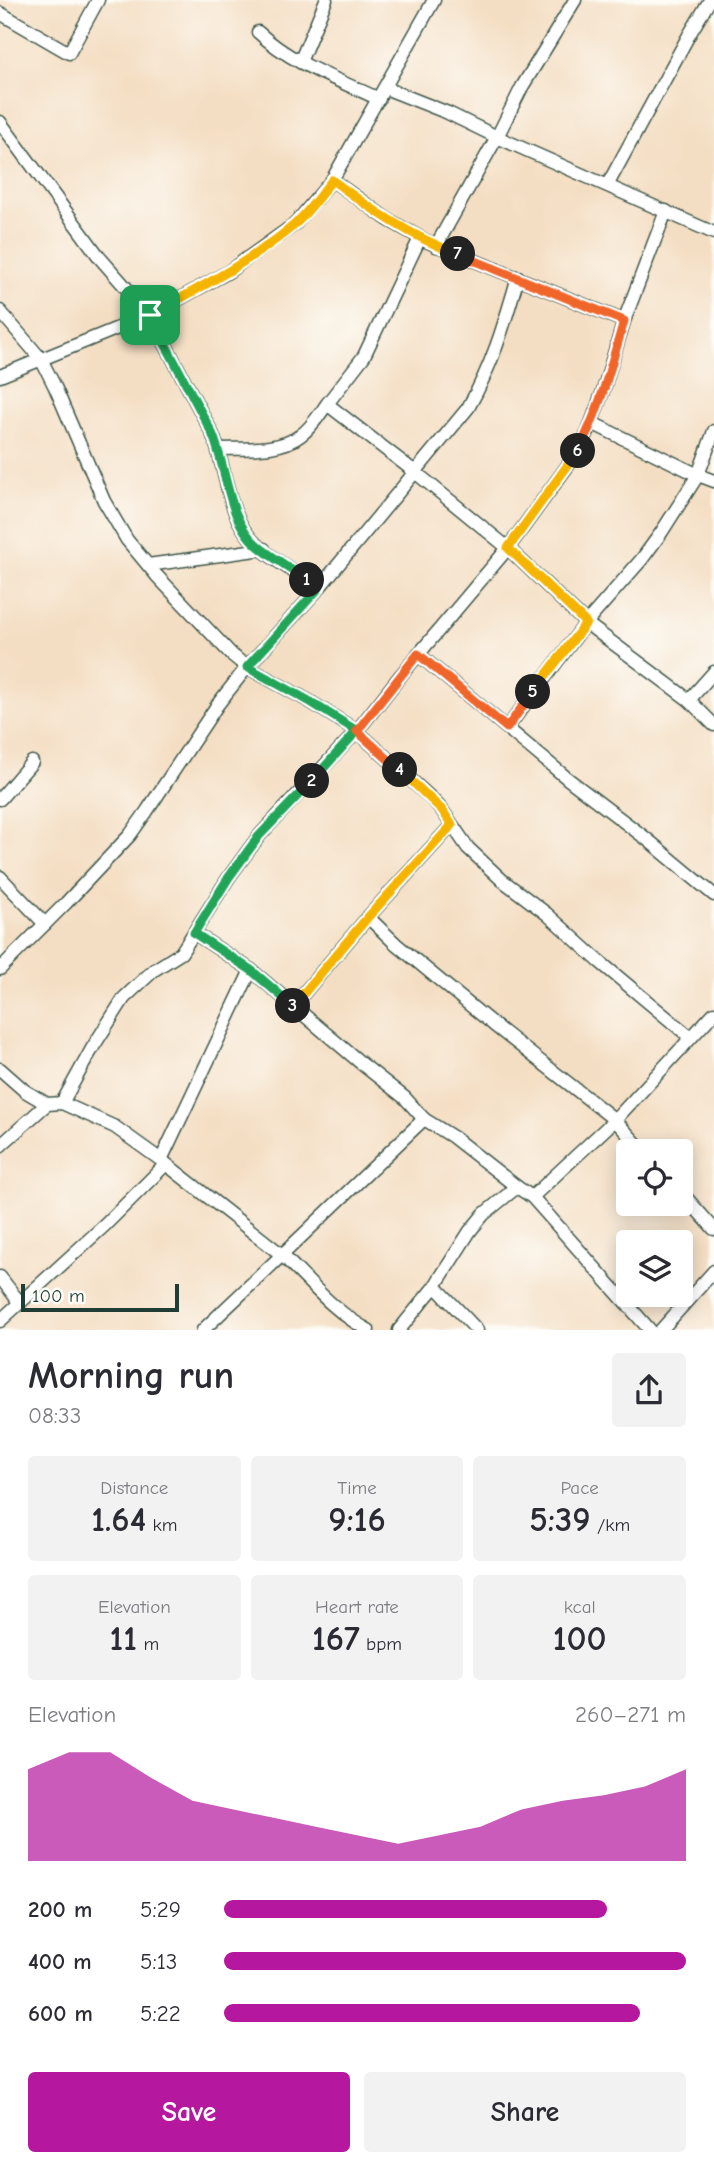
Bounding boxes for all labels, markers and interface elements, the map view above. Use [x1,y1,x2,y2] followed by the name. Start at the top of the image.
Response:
[440,236,476,272] pin: 7
[453,242,462,264] text: 7
[120,285,180,345] pin
[131,296,169,334] icon: arrive
[560,434,596,468] pin: 6
[573,439,582,461] text: 6
[290,562,324,598] pin: 1
[303,568,310,590] text: 1
[516,674,550,710] pin: 5
[527,680,538,702] text: 5
[382,752,418,788] pin: 4
[395,758,404,780] text: 4
[294,764,330,798] pin: 2
[307,769,316,791] text: 2
[276,988,310,1024] pin: 3
[288,994,297,1016] text: 3
[616,1139,693,1307] map controls
[616,1139,693,1216] button: locate
[616,1230,693,1307] button: layers
[21,1280,178,1312] scale bar
[32,1285,85,1307] text: 100 m
[612,1353,686,1427] button: share
[28,1354,234,1398] text: Morning run
[28,1402,81,1429] text: 08:33
[100,1477,168,1499] text: Distance
[337,1477,377,1499] text: Time
[561,1477,599,1499] text: Pace
[91,1499,146,1540] text: 1.64
[328,1499,386,1540] text: 9:16
[529,1499,591,1540] text: 5:39
[146,1514,177,1536] text: km
[591,1514,630,1536] text: /km
[98,1596,171,1618] text: Elevation
[315,1596,399,1618] text: Heart rate
[564,1596,596,1618] text: kcal
[110,1618,137,1659] text: 11
[312,1618,360,1659] text: 167
[553,1618,607,1659] text: 100
[137,1633,159,1655] text: m
[360,1633,402,1655] text: bpm
[28,1701,116,1728] text: Elevation
[575,1701,686,1728] text: 260–271 m
[28,1896,92,1923] text: 200 m
[140,1896,181,1923] text: 5:29
[28,1948,92,1975] text: 400 m
[140,1948,177,1975] text: 5:13
[28,2000,93,2027] text: 600 m
[140,2000,181,2027] text: 5:22
[28,2072,350,2152] button: Save
[364,2072,686,2152] button: Share

